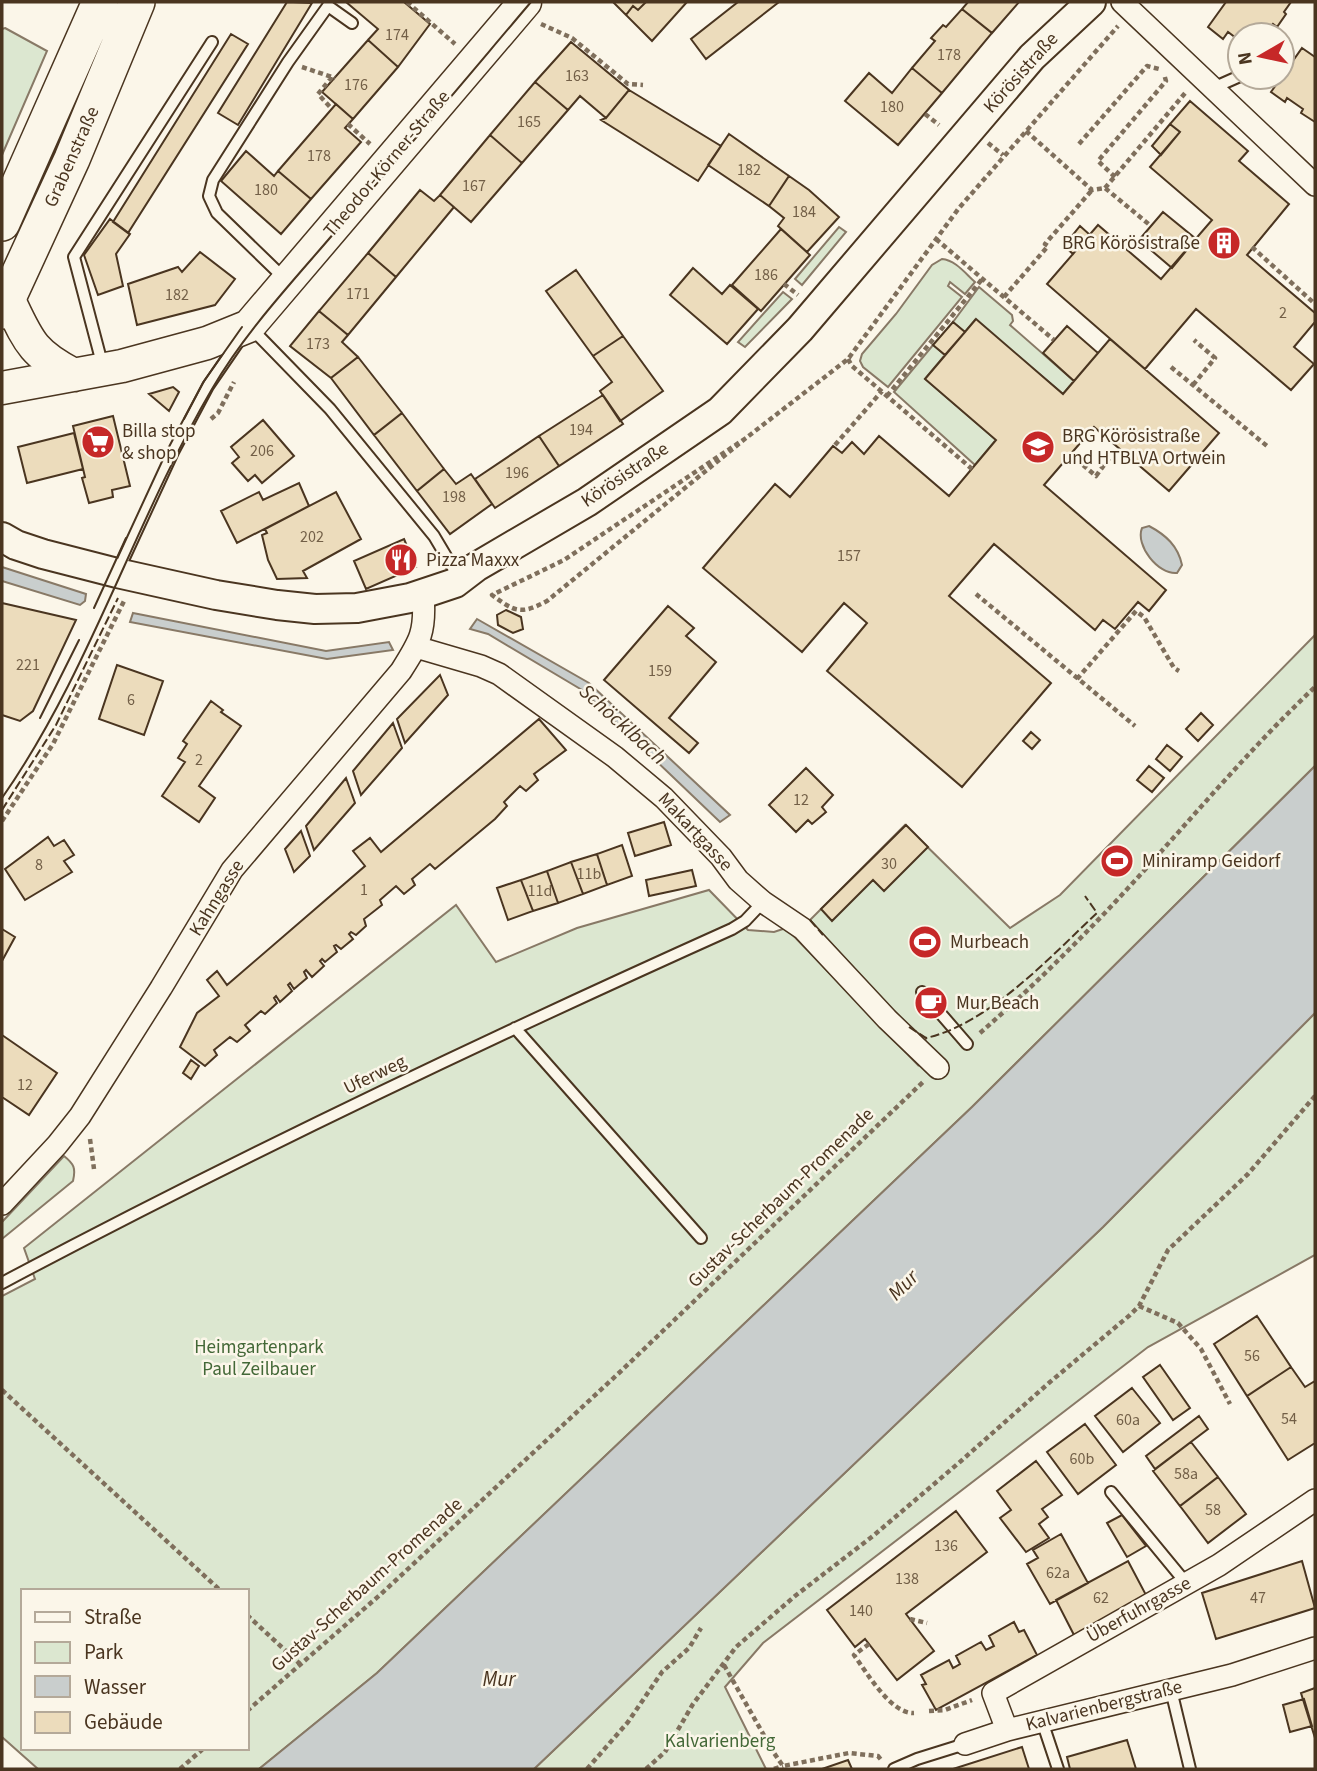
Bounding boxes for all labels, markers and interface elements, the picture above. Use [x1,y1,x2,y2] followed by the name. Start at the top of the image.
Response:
[1226,21,1296,91] north arrow
[385,24,409,46] house number: 174
[977,27,1065,119] street label: Körösistraße
[937,44,961,66] house number: 178
[1231,50,1260,67] text: N
[565,65,589,87] house number: 163
[344,74,368,96] house number: 176
[317,85,457,243] street label: Theodor-Körner-Straße
[880,96,904,118] house number: 180
[38,102,106,212] street label: Grabenstraße
[517,111,541,133] house number: 165
[307,145,331,167] house number: 178
[737,159,761,181] house number: 182
[462,175,486,197] house number: 167
[254,179,278,201] house number: 180
[792,201,816,223] house number: 184
[1205,224,1243,262] building icon: BRG Körösistraße
[1062,230,1200,257] place label: BRG Körösistraße
[754,264,778,286] house number: 186
[346,283,370,305] house number: 171
[165,284,189,306] house number: 182
[1279,302,1287,324] house number: 2
[306,333,330,355] house number: 173
[122,418,196,467] place label: Billa stop & shop
[569,419,593,441] house number: 194
[79,423,117,461] supermarket icon: Billa stop & shop
[1062,423,1226,472] place label: BRG Körösistraße und HTBLVA Ortwein
[1019,428,1057,466] school or university icon: BRG Körösistraße und HTBLVA Ortwein
[576,436,674,514] street label: Körösistraße
[250,440,274,462] house number: 206
[505,462,529,484] house number: 196
[442,486,466,508] house number: 198
[300,526,324,548] house number: 202
[382,541,420,579] restaurant icon: Pizza Maxxx
[837,545,861,567] house number: 157
[426,547,520,574] place label: Pizza Maxxx
[16,654,40,676] house number: 221
[648,660,672,682] house number: 159
[573,677,673,771] water label: Schöcklbach
[127,689,135,711] house number: 6
[195,749,203,771] house number: 2
[651,787,739,877] street label: Makartgasse
[793,789,809,811] house number: 12
[1098,842,1136,880] sports icon: Miniramp Geidorf
[1142,848,1282,875] place label: Miniramp Geidorf
[881,853,897,875] house number: 30
[35,854,43,876] house number: 8
[183,855,251,941] street label: Kahngasse
[577,863,602,885] house number: 11b
[360,879,368,901] house number: 1
[528,880,552,902] house number: 11d
[906,923,944,961] sports icon: Murbeach
[950,929,1029,956] place label: Murbeach
[912,984,950,1022] cafe icon: Mur Beach
[956,990,1039,1017] place label: Mur Beach
[339,1048,411,1102] street label: Uferweg
[17,1074,33,1096] house number: 12
[682,1102,880,1294] street label: Gustav-Scherbaum-Promenade
[881,1262,926,1307] water label: Mur
[194,1334,324,1383] park label: Heimgartenpark Paul Zeilbauer
[1244,1345,1260,1367] house number: 56
[1281,1408,1297,1430] house number: 54
[1116,1409,1140,1431] house number: 60a
[1070,1448,1095,1470] house number: 60b
[1174,1463,1198,1485] house number: 58a
[265,1492,469,1678] street label: Gustav-Scherbaum-Promenade
[1205,1499,1221,1521] house number: 58
[934,1535,958,1557] house number: 136
[1046,1562,1070,1584] house number: 62a
[895,1568,919,1590] house number: 138
[1082,1570,1196,1650] street label: Überfuhrgasse
[1093,1587,1109,1609] house number: 62
[1250,1587,1266,1609] house number: 47
[21,1589,248,1750] legend
[849,1600,873,1622] house number: 140
[84,1602,142,1632] text: Straße
[84,1637,124,1667] text: Park
[483,1664,516,1694] water label: Mur
[84,1672,147,1702] text: Wasser
[1023,1673,1185,1739] street label: Kalvarienbergstraße
[84,1707,163,1737] text: Gebäude
[665,1728,776,1755] park label: Kalvarienberg

